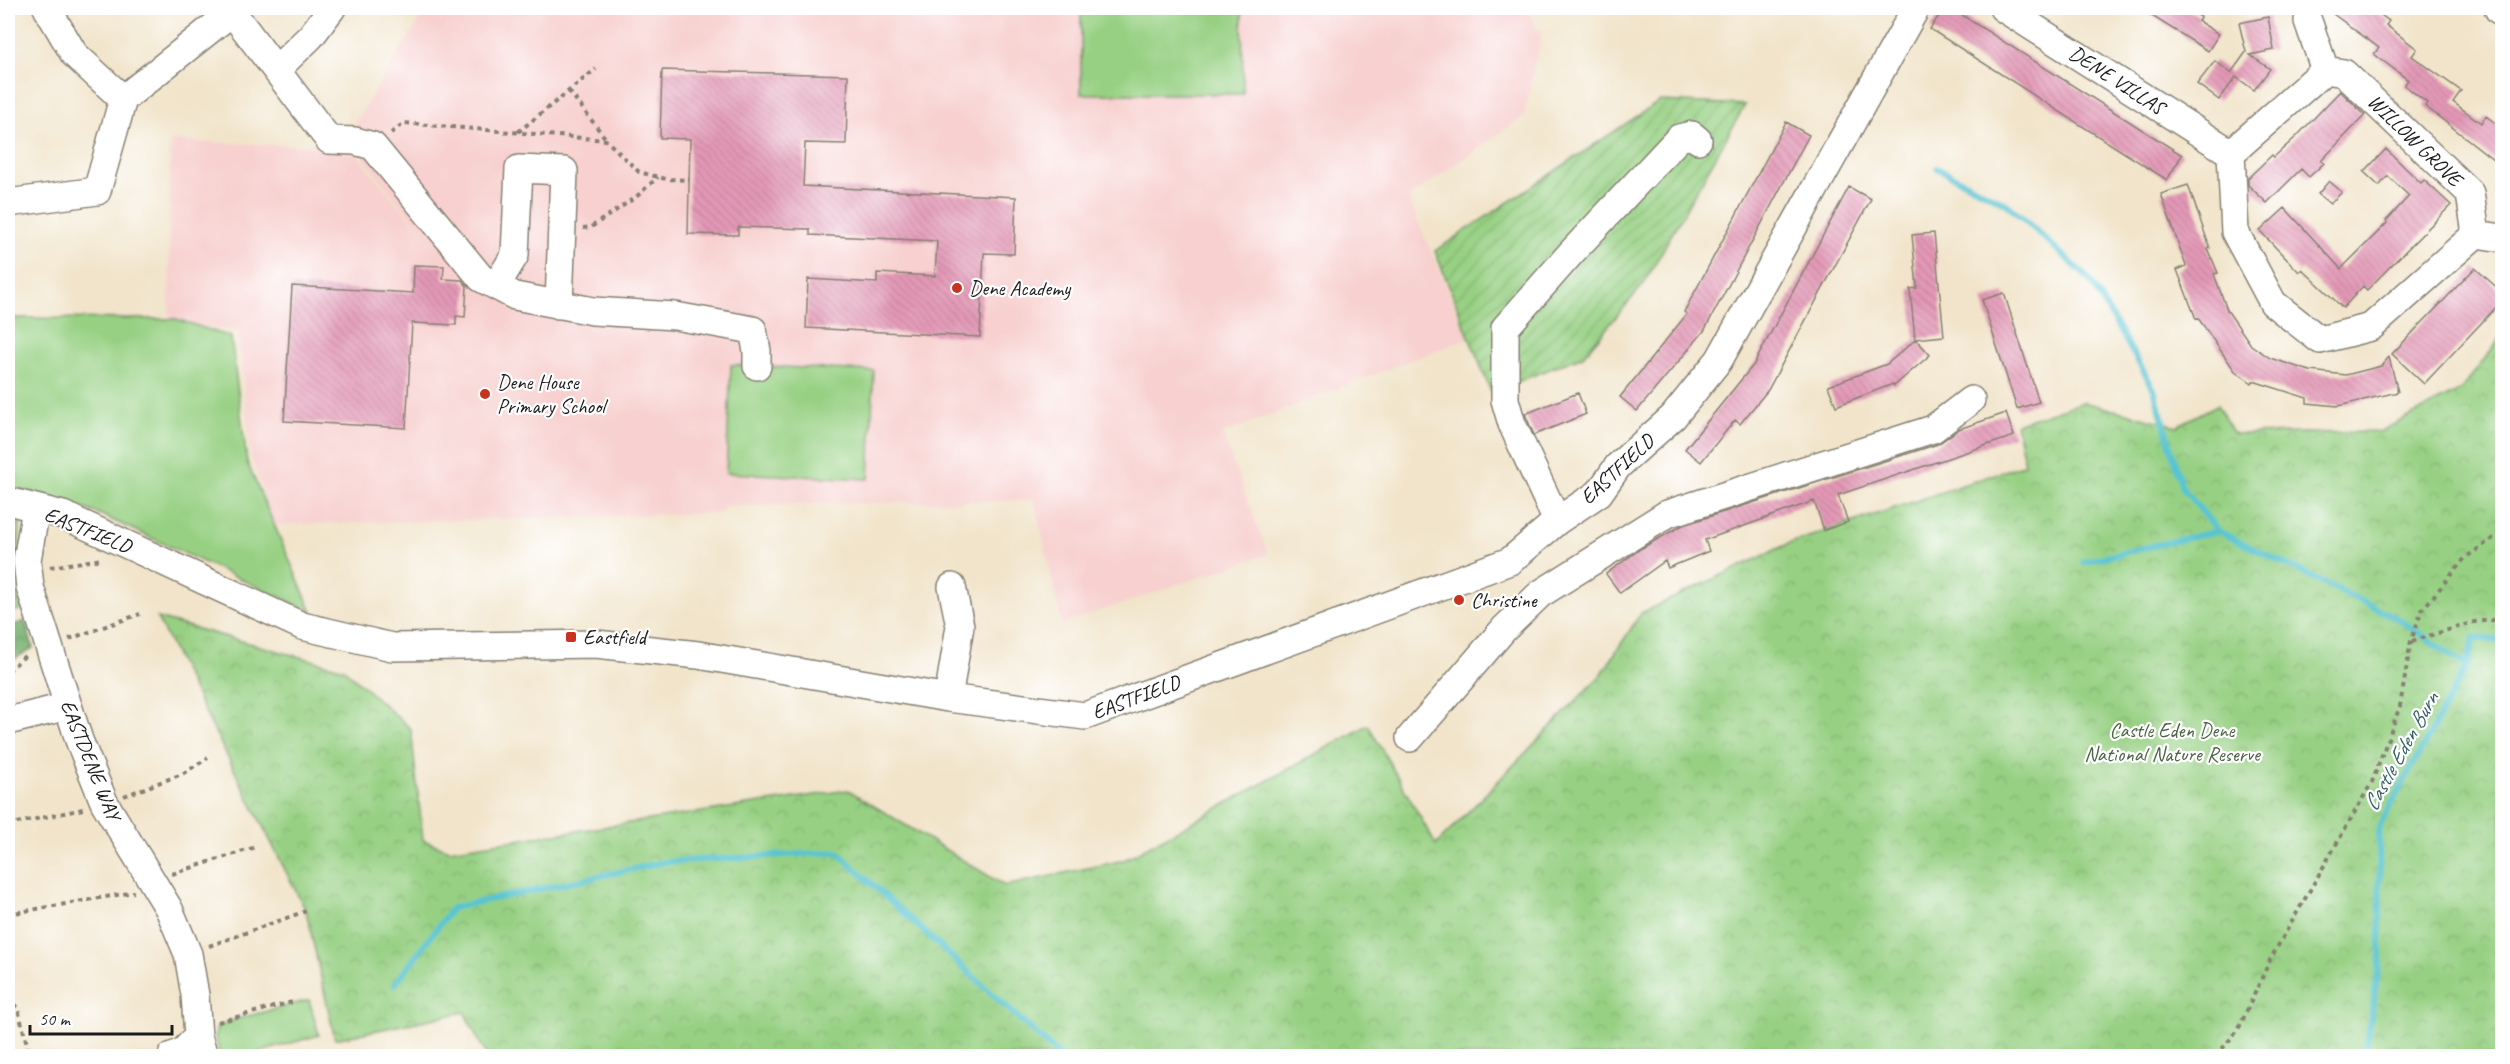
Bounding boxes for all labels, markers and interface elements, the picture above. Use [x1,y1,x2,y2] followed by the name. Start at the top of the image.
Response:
[2065,40,2172,122] street label: DENE VILLAS
[2362,88,2470,194] street label: WILLOW GROVE
[969,275,1072,301] place label: Dene Academy
[950,281,964,295] marker: Dene Academy
[497,369,608,419] place label: Dene House Primary School
[478,387,492,401] marker: Dene House Primary School
[1575,427,1661,510] street label: EASTFIELD
[41,501,137,560] street label: EASTFIELD
[1471,587,1538,613] place label: Christine
[1452,593,1466,607] marker: Christine
[583,624,649,650] place label: Eastfield
[564,630,578,644] marker: Eastfield
[1088,668,1185,725] street label: EASTFIELD
[2357,686,2446,816] water label: Castle Eden Burn
[55,696,128,827] street label: EASTDENE WAY
[2084,717,2262,767] park label: Castle Eden Dene National Nature Reserve
[30,998,172,1036] scale bar
[39,1008,72,1030] text: 50 m

